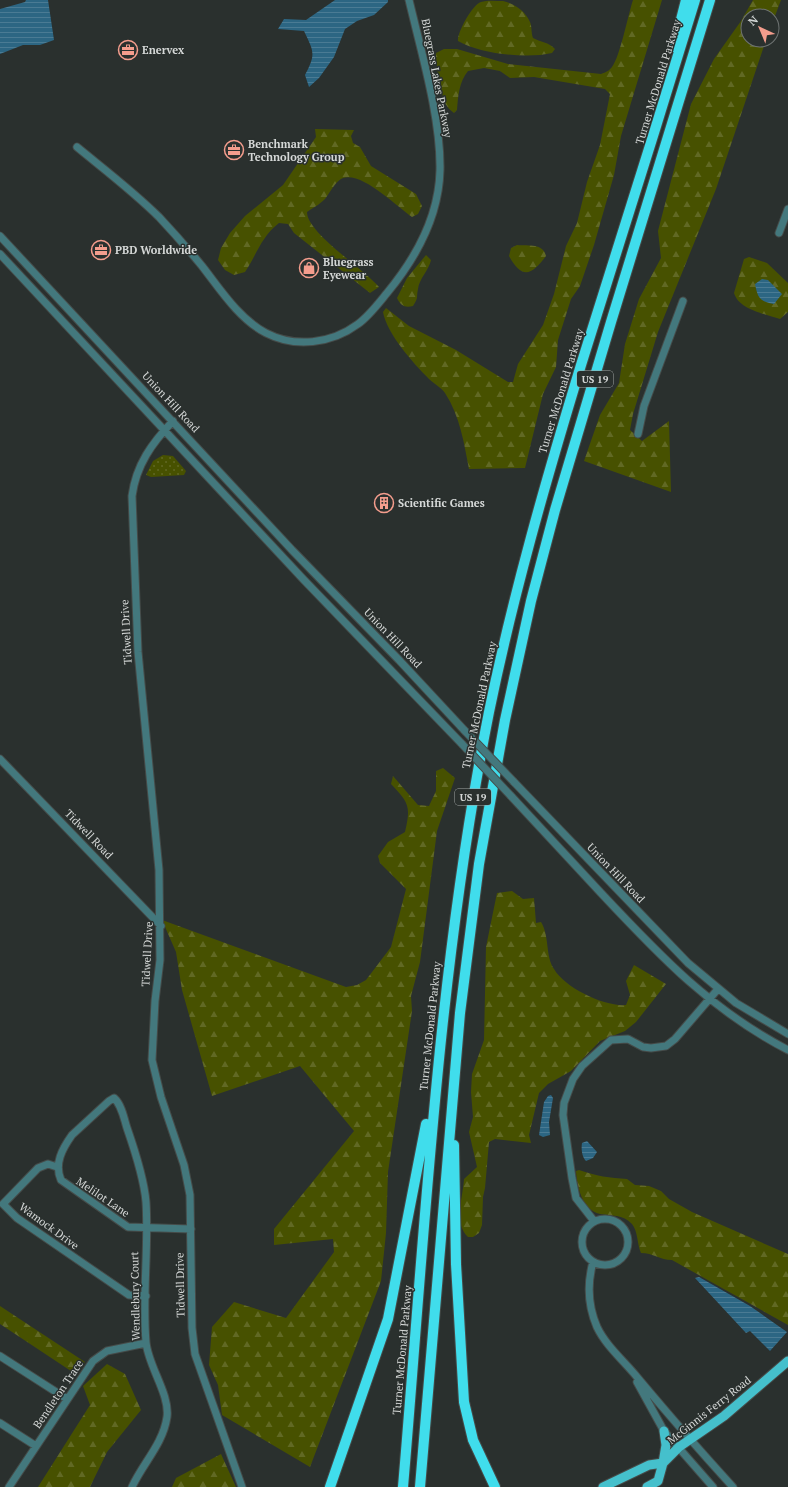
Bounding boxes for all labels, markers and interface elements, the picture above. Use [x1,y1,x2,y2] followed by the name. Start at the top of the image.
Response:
[740,8,780,48] north arrow
[745,12,761,29] text: N
[419,17,455,139] street label: Bluegrass Lakes Parkway
[632,17,684,146] street label: Turner McDonald Parkway
[117,39,139,61] office icon: Enervex
[142,43,185,57] place label: Enervex
[248,137,345,164] place label: Benchmark Technology Group
[223,139,245,161] office icon: Benchmark Technology Group
[90,239,112,261] office icon: PBD Worldwide
[115,243,197,257] place label: PBD Worldwide
[323,255,374,282] place label: Bluegrass Eyewear
[298,257,320,279] shop icon: Bluegrass Eyewear
[535,326,587,455] street label: Turner McDonald Parkway
[139,369,203,435] street label: Union Hill Road
[577,371,613,387] road number: US 19
[373,492,395,514] building icon: Scientific Games
[398,496,485,510] place label: Scientific Games
[117,599,135,665] street label: Tidwell Drive
[361,605,425,671] street label: Union Hill Road
[459,640,499,770] street label: Turner McDonald Parkway
[455,789,491,805] road number: US 19
[62,806,116,862] street label: Tidwell Road
[584,840,648,906] street label: Union Hill Road
[138,921,156,987] street label: Tidwell Drive
[416,960,444,1091] street label: Turner McDonald Parkway
[74,1174,133,1220] street label: Melilot Lane
[16,1200,82,1253] street label: Wamock Drive
[127,1251,143,1341] street label: Wendlebury Court
[172,1252,188,1318] street label: Tidwell Drive
[389,1284,415,1415] street label: Turner McDonald Parkway
[30,1357,86,1431] street label: Bendleton Trace
[664,1373,754,1447] street label: McGinnis Ferry Road

